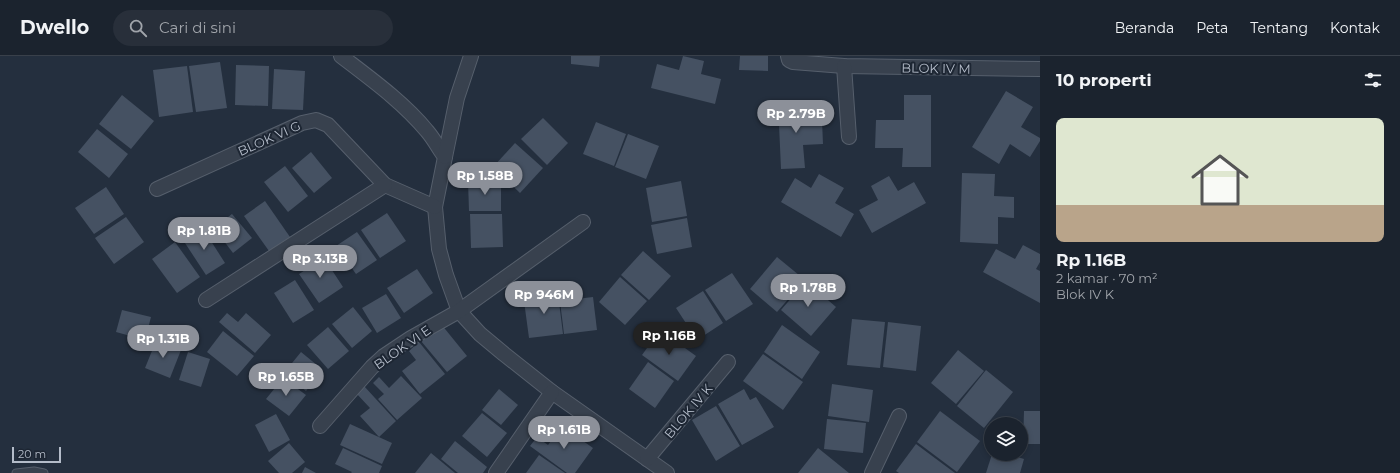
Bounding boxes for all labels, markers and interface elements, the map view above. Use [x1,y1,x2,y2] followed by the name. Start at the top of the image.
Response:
[113,10,393,46] search box
[20,16,89,39] text: Dwello
[127,17,149,39] icon: search
[159,18,236,37] text: Cari di sini
[1115,19,1174,37] text: Beranda
[1196,19,1228,37] text: Peta
[1250,19,1308,37] text: Tentang
[1330,19,1380,37] text: Kontak
[901,59,971,77] street label: BLOK IV M
[1362,69,1384,91] icon: filters
[1056,70,1152,90] text: 10 properti
[755,100,837,134] pin: Rp 2.79B
[766,105,826,121] text: Rp 2.79B
[235,117,303,159] street label: BLOK VI G
[1184,144,1256,216] icon: home
[444,162,526,196] pin: Rp 1.58B
[457,167,513,183] text: Rp 1.58B
[163,217,245,251] pin: Rp 1.81B
[177,222,231,238] text: Rp 1.81B
[279,245,361,279] pin: Rp 3.13B
[292,250,348,266] text: Rp 3.13B
[1056,250,1126,270] text: Rp 1.16B
[1056,270,1158,286] text: 2 kamar · 70 m²
[767,274,849,308] pin: Rp 1.78B
[780,279,836,295] text: Rp 1.78B
[507,281,581,315] pin: Rp 946M
[514,286,574,302] text: Rp 946M
[1056,286,1114,302] text: Blok IV K
[370,322,434,372] street label: BLOK VI E
[628,322,710,356] pin: Rp 1.16B
[122,325,204,359] pin: Rp 1.31B
[642,327,696,343] text: Rp 1.16B
[136,330,190,346] text: Rp 1.31B
[245,363,327,397] pin: Rp 1.65B
[258,368,314,384] text: Rp 1.65B
[661,380,716,442] street label: BLOK IV K
[523,416,605,450] pin: Rp 1.61B
[984,417,1028,461] map controls
[984,417,1028,461] button: layers
[537,421,591,437] text: Rp 1.61B
[12,445,61,464] scale bar
[18,447,46,461] text: 20 m

